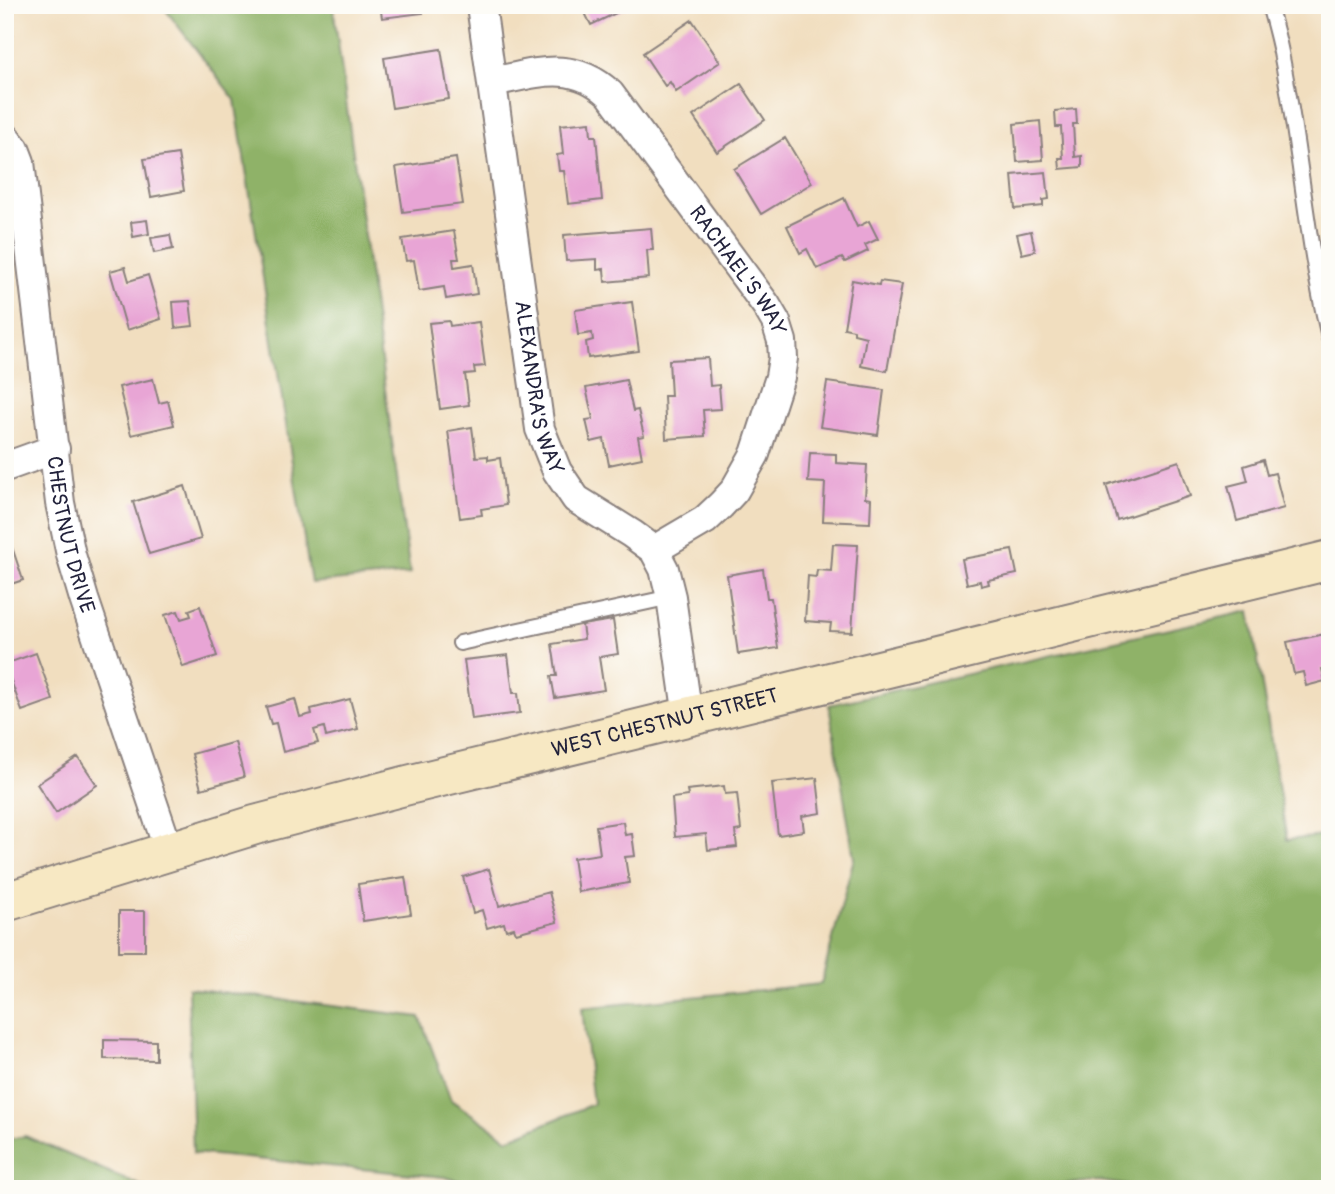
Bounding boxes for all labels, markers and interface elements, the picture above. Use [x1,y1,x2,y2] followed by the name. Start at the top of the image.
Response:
[684,200,792,337] street label: RACHAEL'S WAY
[509,299,570,478] street label: ALEXANDRA'S WAY
[41,455,101,617] street label: CHESTNUT DRIVE
[549,682,781,763] street label: WEST CHESTNUT STREET

